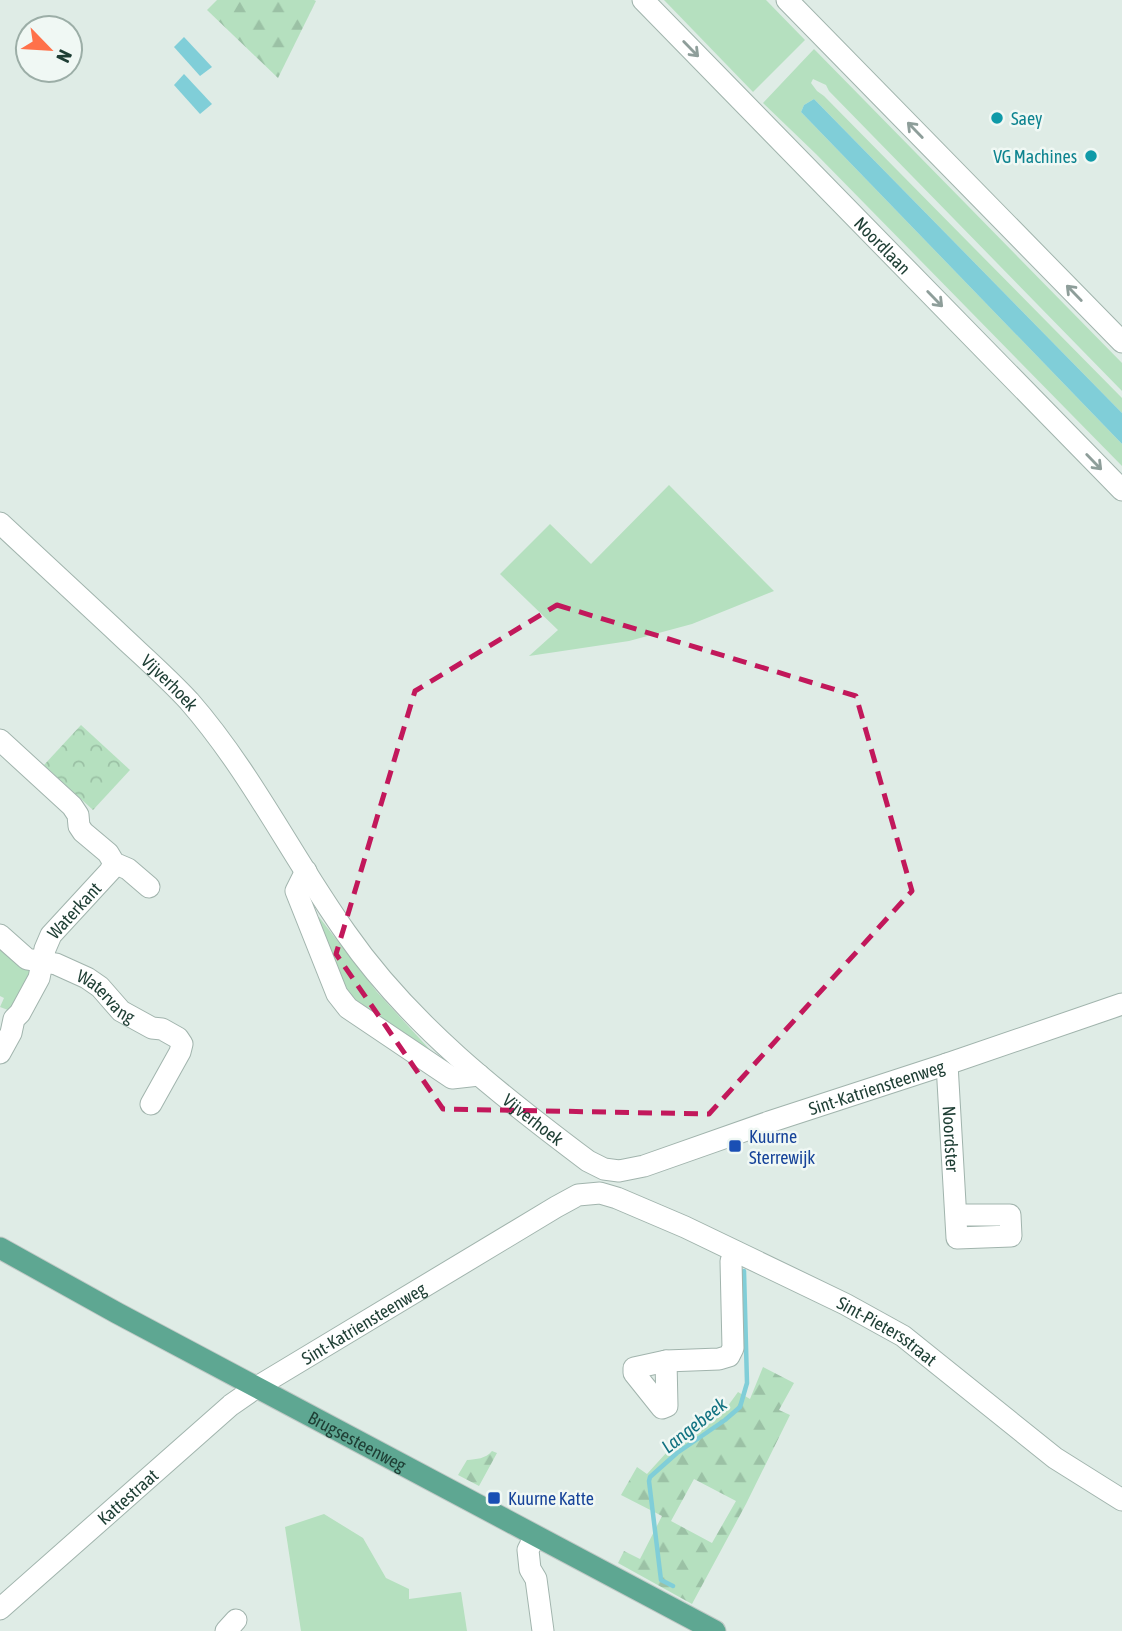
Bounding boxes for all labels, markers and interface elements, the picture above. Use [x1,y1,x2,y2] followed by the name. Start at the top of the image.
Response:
[14,14,84,84] north arrow
[682,40,699,57] one-way arrow
[52,46,77,66] text: N
[1011,108,1042,129] place label: Saey
[989,110,1005,126] marker: Saey
[907,122,924,139] one-way arrow
[993,146,1077,167] place label: VG Machines
[1083,148,1099,164] marker: VG Machines
[850,212,915,278] street label: Noordlaan
[1066,285,1083,302] one-way arrow
[927,291,944,308] one-way arrow
[1086,453,1103,470] one-way arrow
[137,650,203,715] street label: Vijverhoek
[43,878,105,943] street label: Waterkant
[74,965,139,1027] street label: Watervang
[806,1055,947,1119] street label: Sint-Katriensteenweg
[499,1089,568,1149] street label: Vijverhoek
[939,1105,964,1173] street label: Noordster
[749,1126,815,1168] place label: Kuurne Sterrewijk
[727,1138,743,1154] marker: Kuurne Sterrewijk
[297,1277,430,1368] street label: Sint-Katriensteenweg
[834,1291,941,1370] street label: Sint-Pietersstraat
[657,1392,732,1457] water label: Langebeek
[305,1406,410,1475] street label: Brugsesteenweg
[93,1464,162,1529] street label: Kattestraat
[508,1488,594,1509] place label: Kuurne Katte
[486,1490,502,1506] marker: Kuurne Katte

